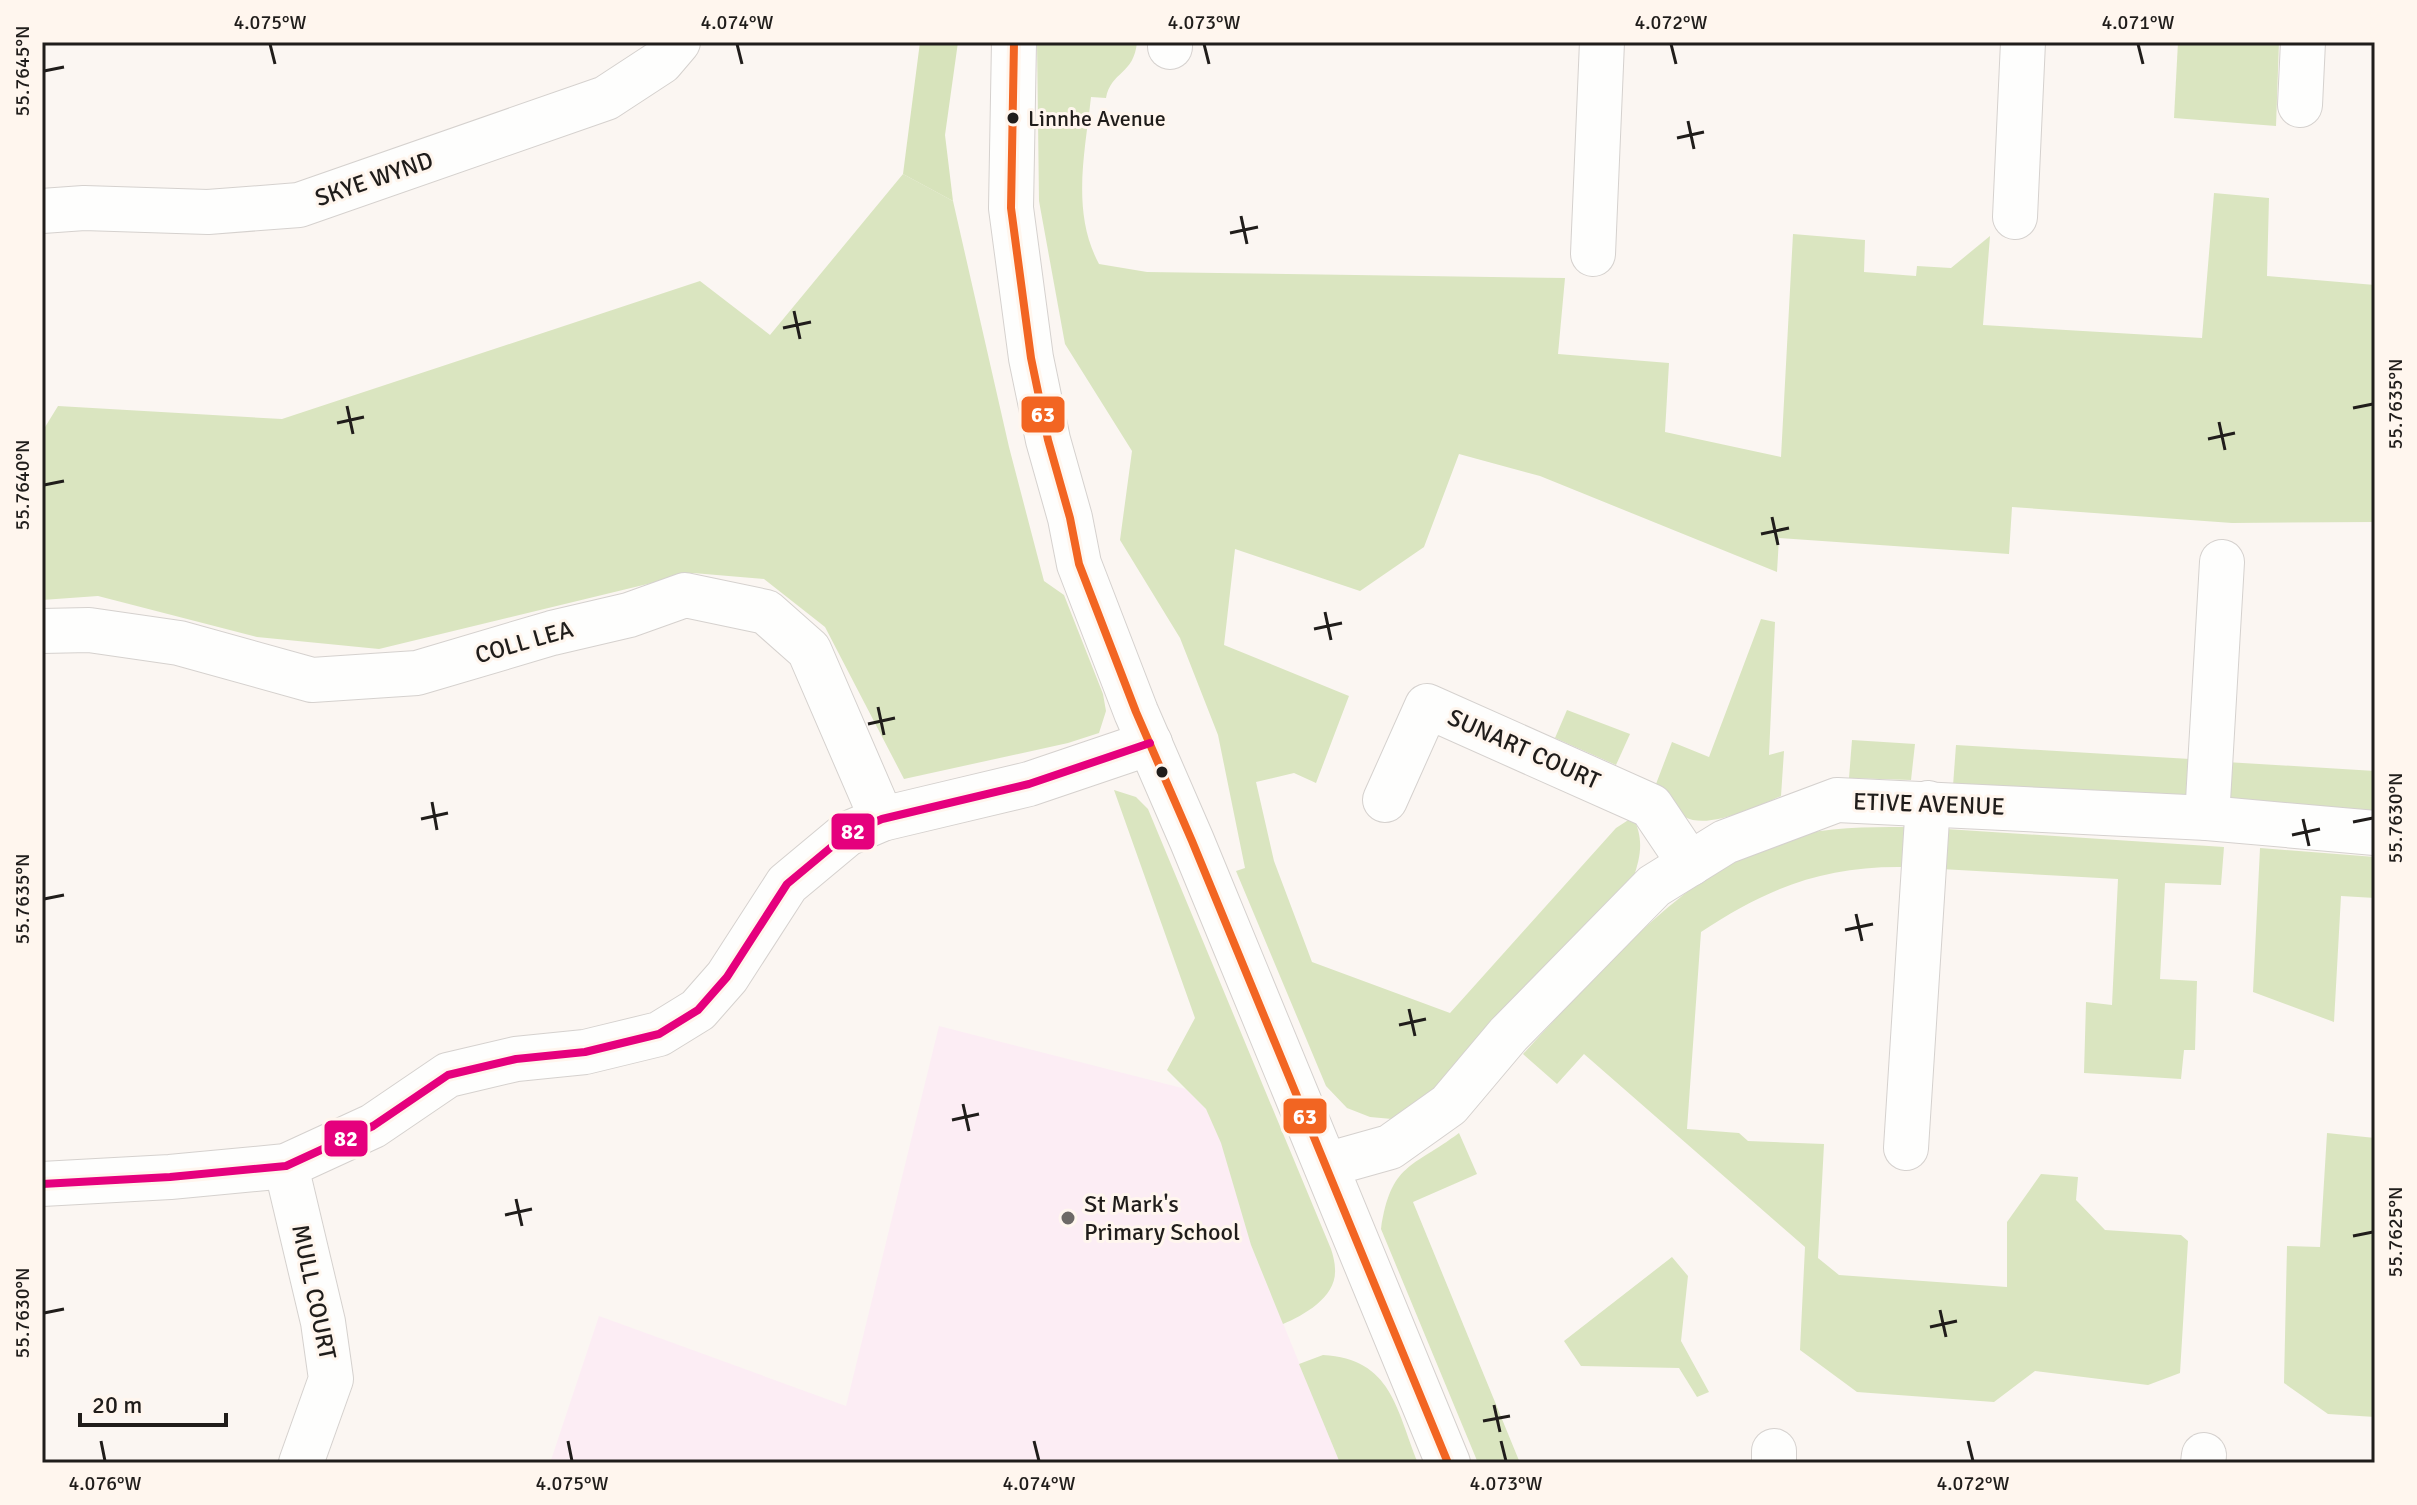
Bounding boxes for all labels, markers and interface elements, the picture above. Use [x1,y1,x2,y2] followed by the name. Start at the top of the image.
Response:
[234,10,306,35] text: 4.075°W
[701,10,773,35] text: 4.074°W
[1168,10,1240,35] text: 4.073°W
[1635,10,1707,35] text: 4.072°W
[2102,10,2174,35] text: 4.071°W
[10,25,35,117] text: 55.7645°N
[1028,105,1166,132] place label: Linnhe Avenue
[1005,110,1021,126] marker: Linnhe Avenue
[311,145,437,213] street label: SKYE WYND
[2383,358,2408,450] text: 55.7635°N
[1020,395,1066,434] line badge: 63
[1031,401,1055,428] text: 63
[10,439,35,531] text: 55.7640°N
[472,614,577,670] street label: COLL LEA
[1443,702,1605,796] street label: SUNART COURT
[1154,764,1170,780] unlabelled marker
[2383,772,2408,864] text: 55.7630°N
[1853,786,2005,822] street label: ETIVE AVENUE
[830,812,876,851] line badge: 82
[841,818,865,845] text: 82
[10,853,35,945] text: 55.7635°N
[1282,1097,1328,1135] line badge: 63
[1293,1103,1317,1130] text: 63
[323,1119,369,1158] line badge: 82
[334,1125,358,1152] text: 82
[2383,1186,2408,1278] text: 55.7625°N
[1084,1189,1240,1247] place label: St Mark's Primary School
[1059,1209,1077,1227] marker: St Mark's Primary School
[285,1222,343,1362] street label: MULL COURT
[10,1267,35,1359] text: 55.7630°N
[80,1377,226,1427] scale bar
[92,1390,142,1420] text: 20 m
[69,1471,141,1496] text: 4.076°W
[536,1471,608,1496] text: 4.075°W
[1003,1471,1075,1496] text: 4.074°W
[1470,1471,1542,1496] text: 4.073°W
[1937,1471,2009,1496] text: 4.072°W

